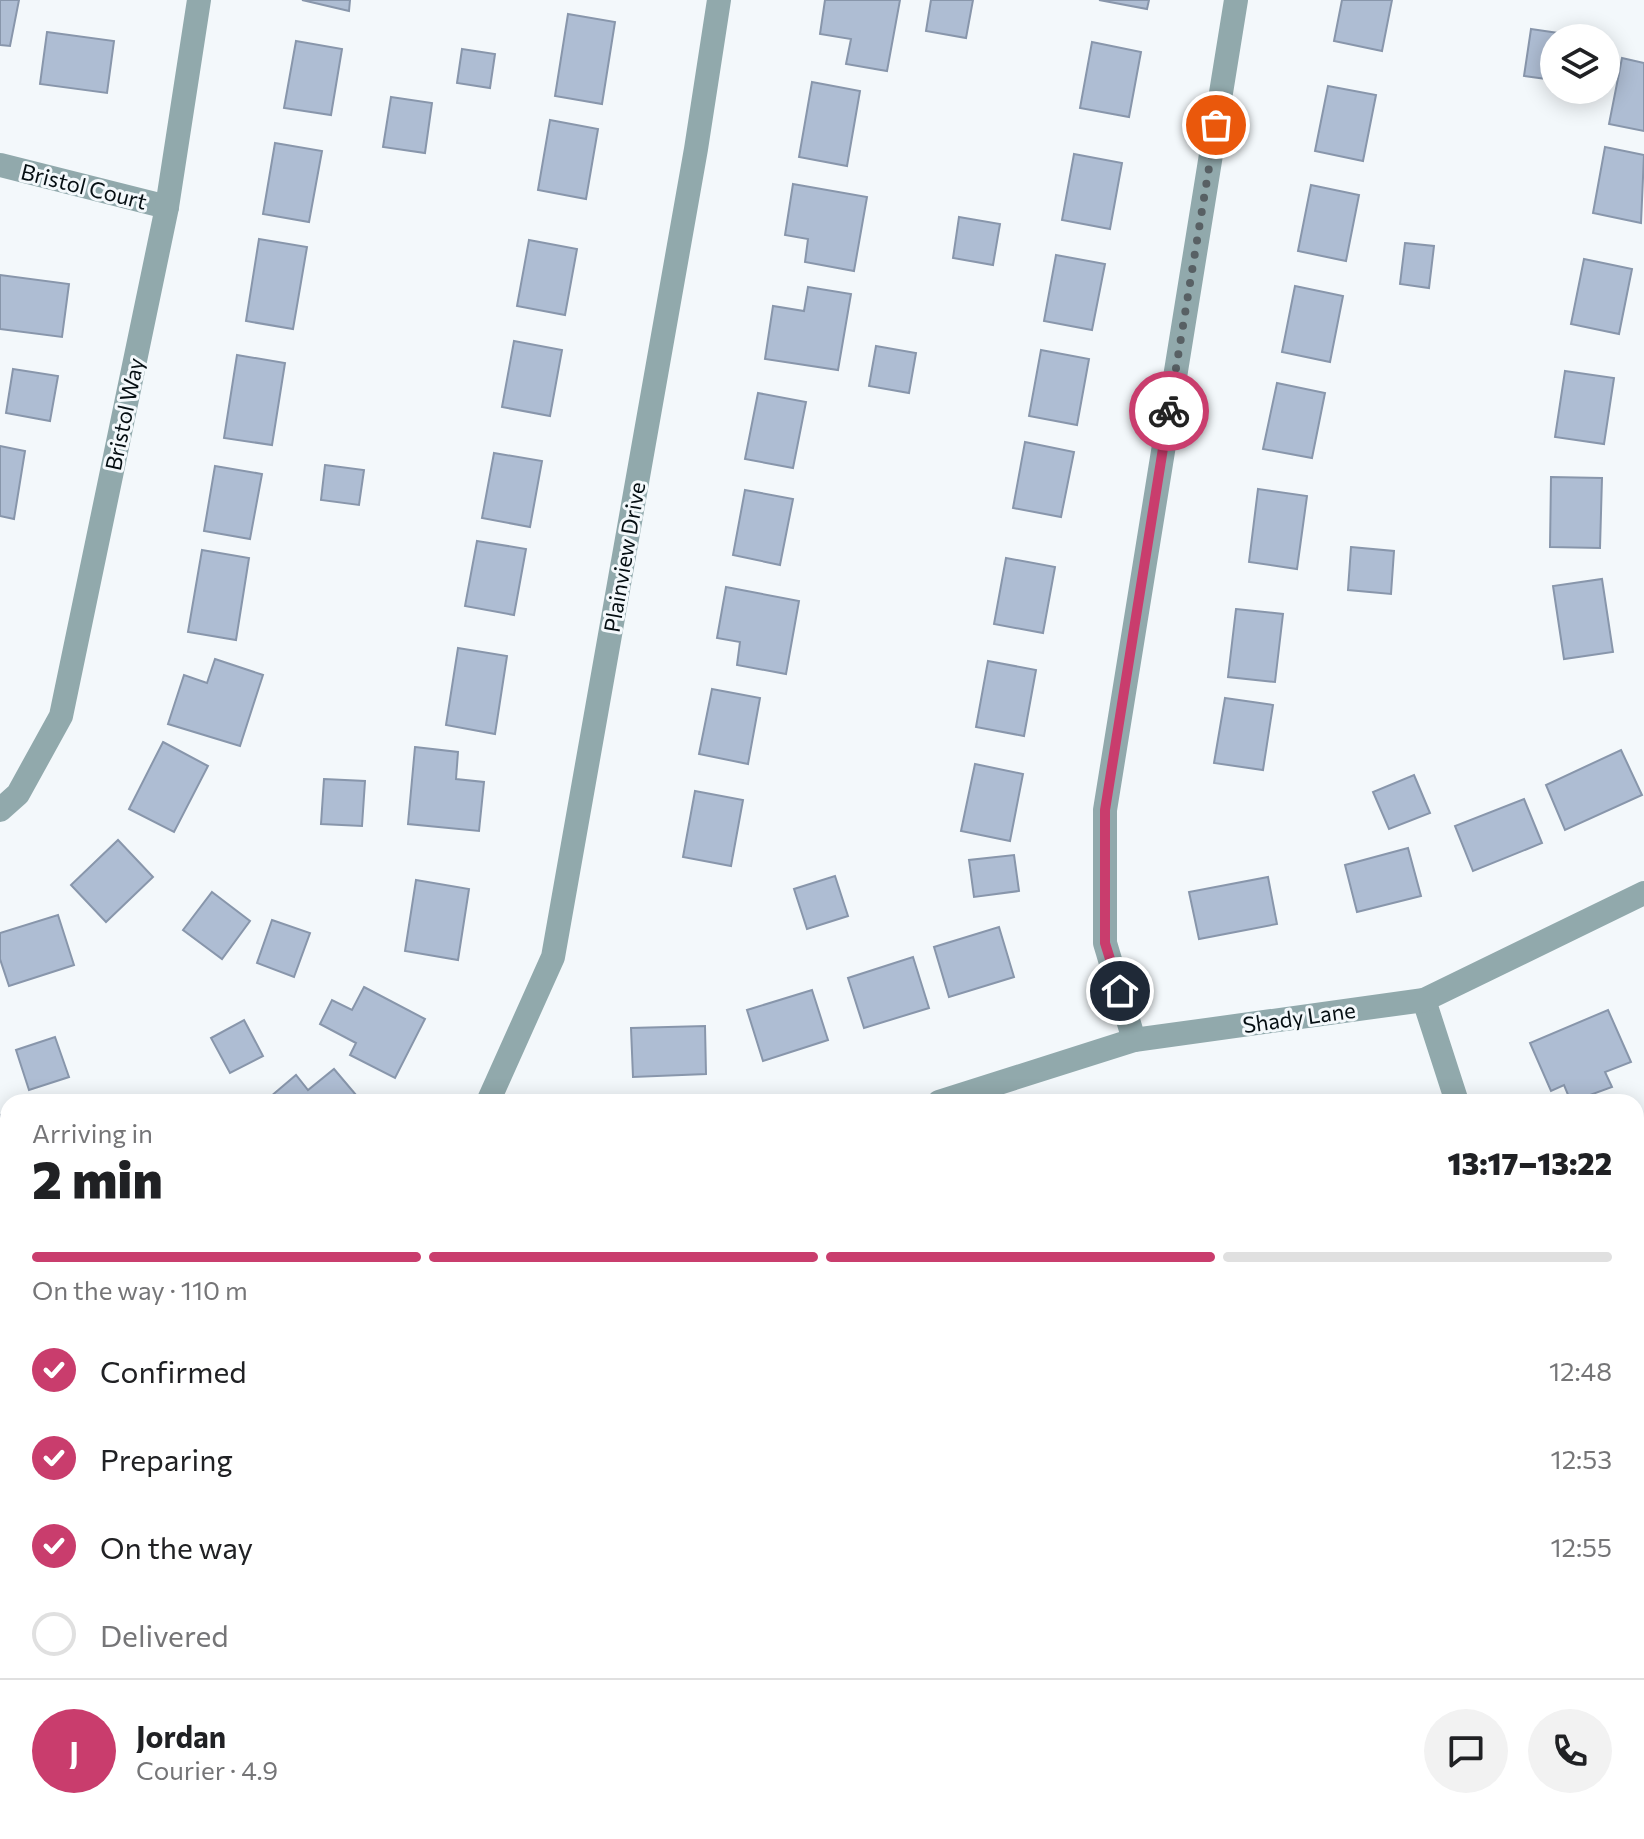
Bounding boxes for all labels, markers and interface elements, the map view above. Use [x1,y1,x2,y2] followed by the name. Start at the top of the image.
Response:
[1540,24,1620,104] map controls
[1540,24,1620,104] button: layers
[1182,91,1250,159] pin
[1194,103,1238,147] icon: bag
[18,157,150,215] street label: Bristol Court
[99,355,149,473] street label: Bristol Way
[1129,371,1209,451] courier
[1147,389,1191,433] icon: bike
[597,480,651,634] street label: Plainview Drive
[1086,957,1154,1025] pin
[1098,969,1142,1013] icon: home
[1241,996,1357,1038] street label: Shady Lane
[32,1117,153,1148] text: Arriving in
[1448,1144,1612,1181] text: 13:17–13:22
[32,1146,163,1210] text: 2 min
[32,1274,248,1305] text: On the way · 110 m
[32,1348,76,1392] icon: check
[100,1352,247,1389] text: Confirmed
[1549,1355,1612,1386] text: 12:48
[32,1436,76,1480] icon: check
[100,1440,233,1477] text: Preparing
[1551,1443,1612,1474] text: 12:53
[32,1524,76,1568] icon: check
[100,1528,253,1565] text: On the way
[1550,1531,1612,1562] text: 12:55
[100,1616,229,1653] text: Delivered
[1424,1709,1508,1793] button: chat
[1528,1709,1612,1793] button: phone
[136,1717,226,1754] text: Jordan
[69,1733,79,1770] text: J
[136,1754,278,1785] text: Courier · 4.9

